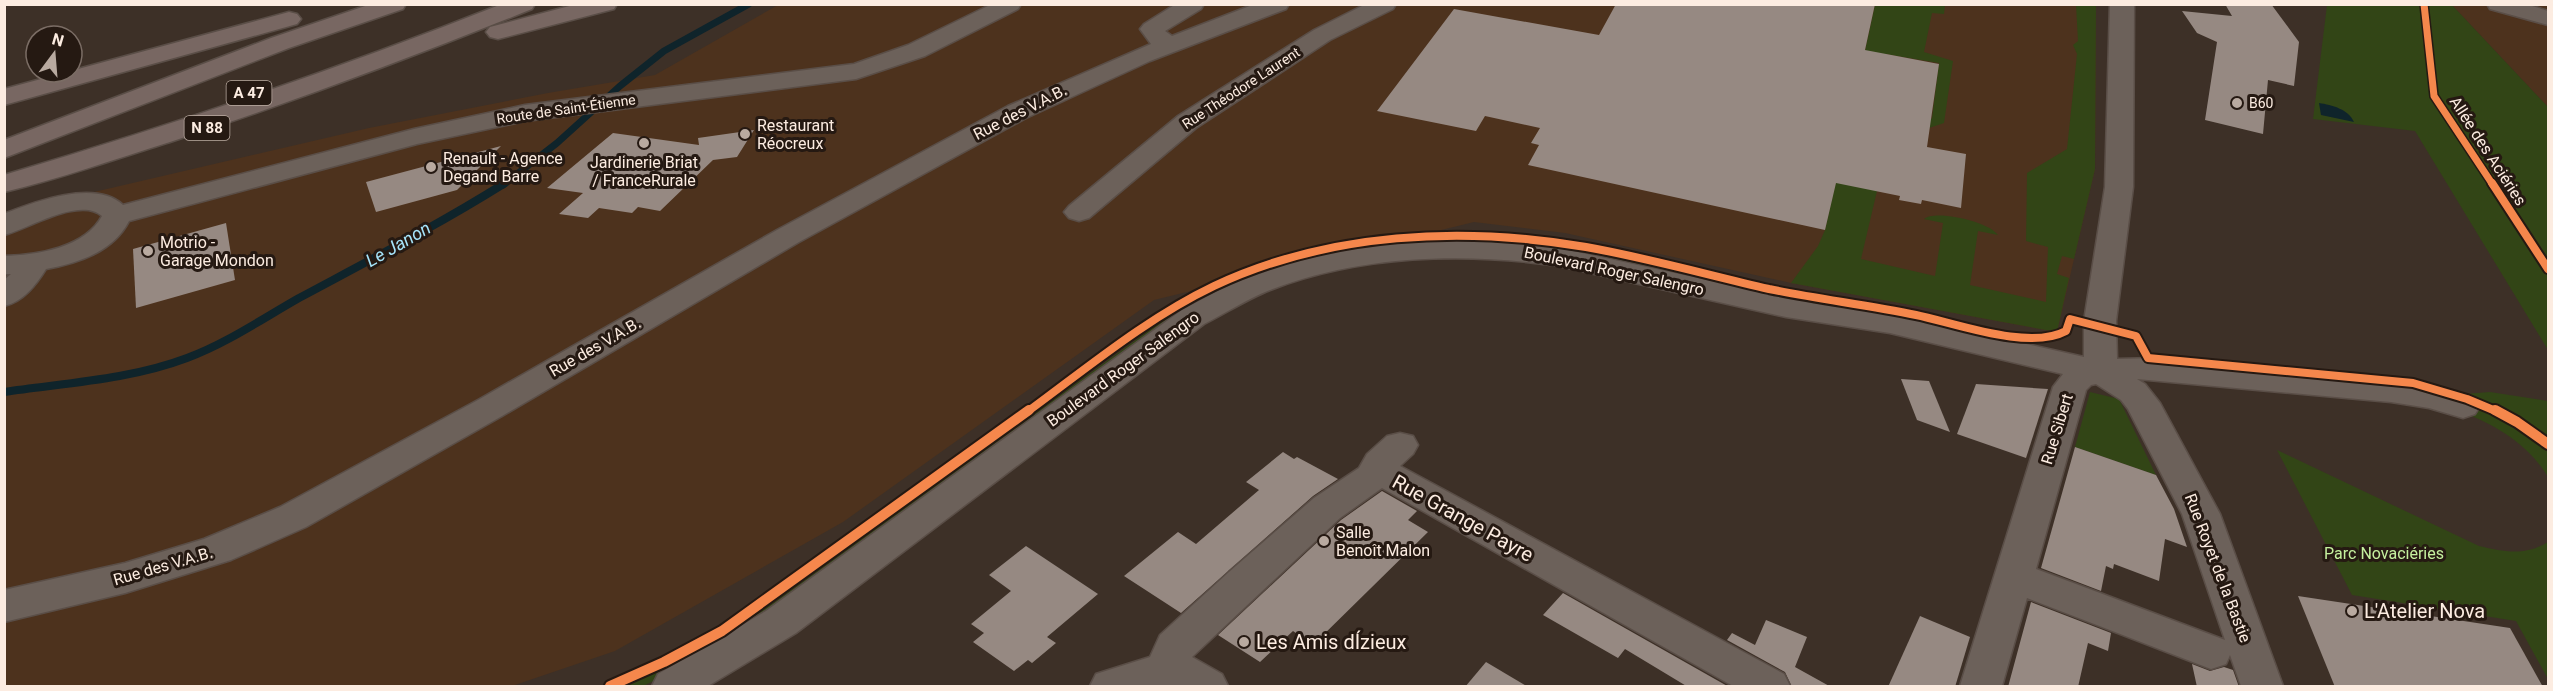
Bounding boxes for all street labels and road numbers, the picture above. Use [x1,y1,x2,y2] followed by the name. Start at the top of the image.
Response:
[1179,44,1303,132] street label: Rue Théodore Laurent
[970,80,1070,144] street label: Rue des V.A.B.
[226,81,272,105] road number: A 47
[495,90,637,127] street label: Route de Saint-Étienne
[2446,93,2530,209] street label: Allée des Aciéries
[184,116,230,140] road number: N 88
[1522,243,1706,299] street label: Boulevard Roger Salengro
[1043,307,1203,431] street label: Boulevard Roger Salengro
[546,313,644,381] street label: Rue des V.A.B.
[2037,391,2077,467] street label: Rue Sibert
[1388,469,1538,567] street label: Rue Grange Payre
[2181,491,2255,645] street label: Rue Royet de la Bastie
[111,543,215,589] street label: Rue des V.A.B.

